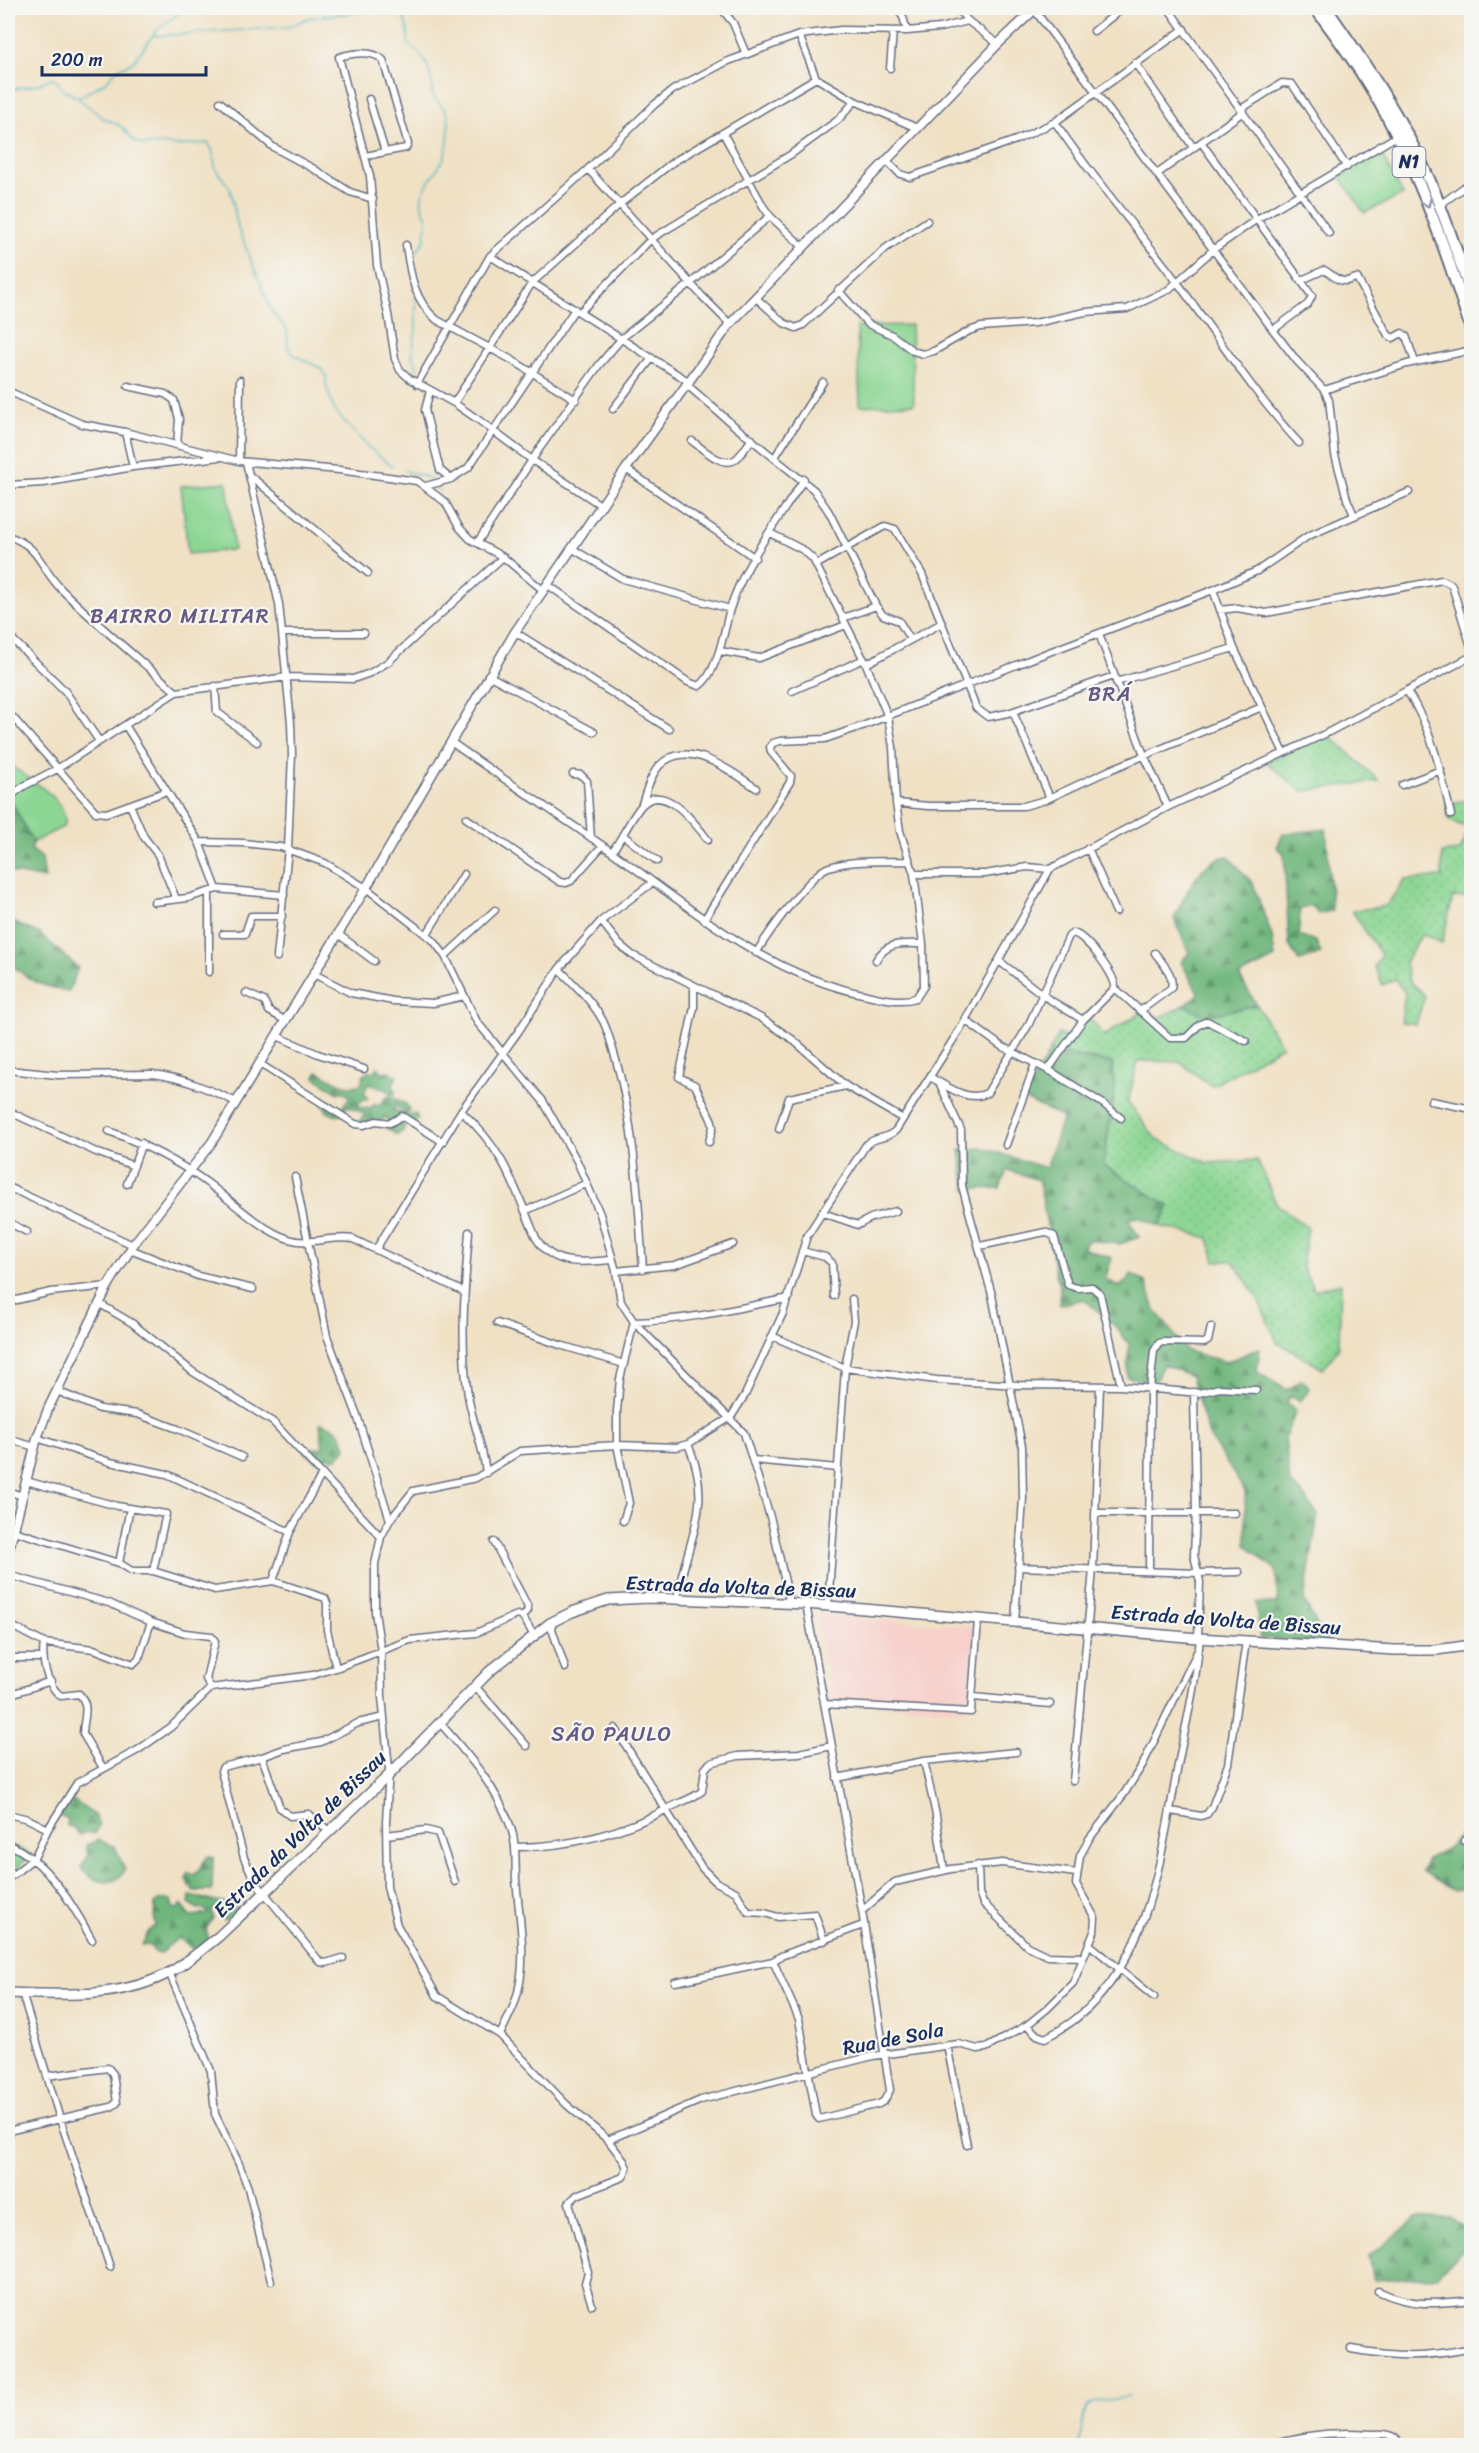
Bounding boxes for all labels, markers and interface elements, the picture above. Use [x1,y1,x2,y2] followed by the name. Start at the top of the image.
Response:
[42,39,206,77] scale bar
[51,44,103,76] text: 200 m
[1392,147,1426,177] road number: N1
[1420,197,1432,208] one-way arrow
[90,597,270,635] district label: BAIRRO MILITAR
[1088,675,1133,713] district label: BRÁ
[625,1565,857,1609] street label: Estrada da Volta de Bissau
[1110,1595,1342,1646] street label: Estrada da Volta de Bissau
[551,1715,673,1753] district label: SÃO PAULO
[205,1741,395,1927] street label: Estrada da Volta de Bissau
[840,2012,947,2066] street label: Rua de Sola

